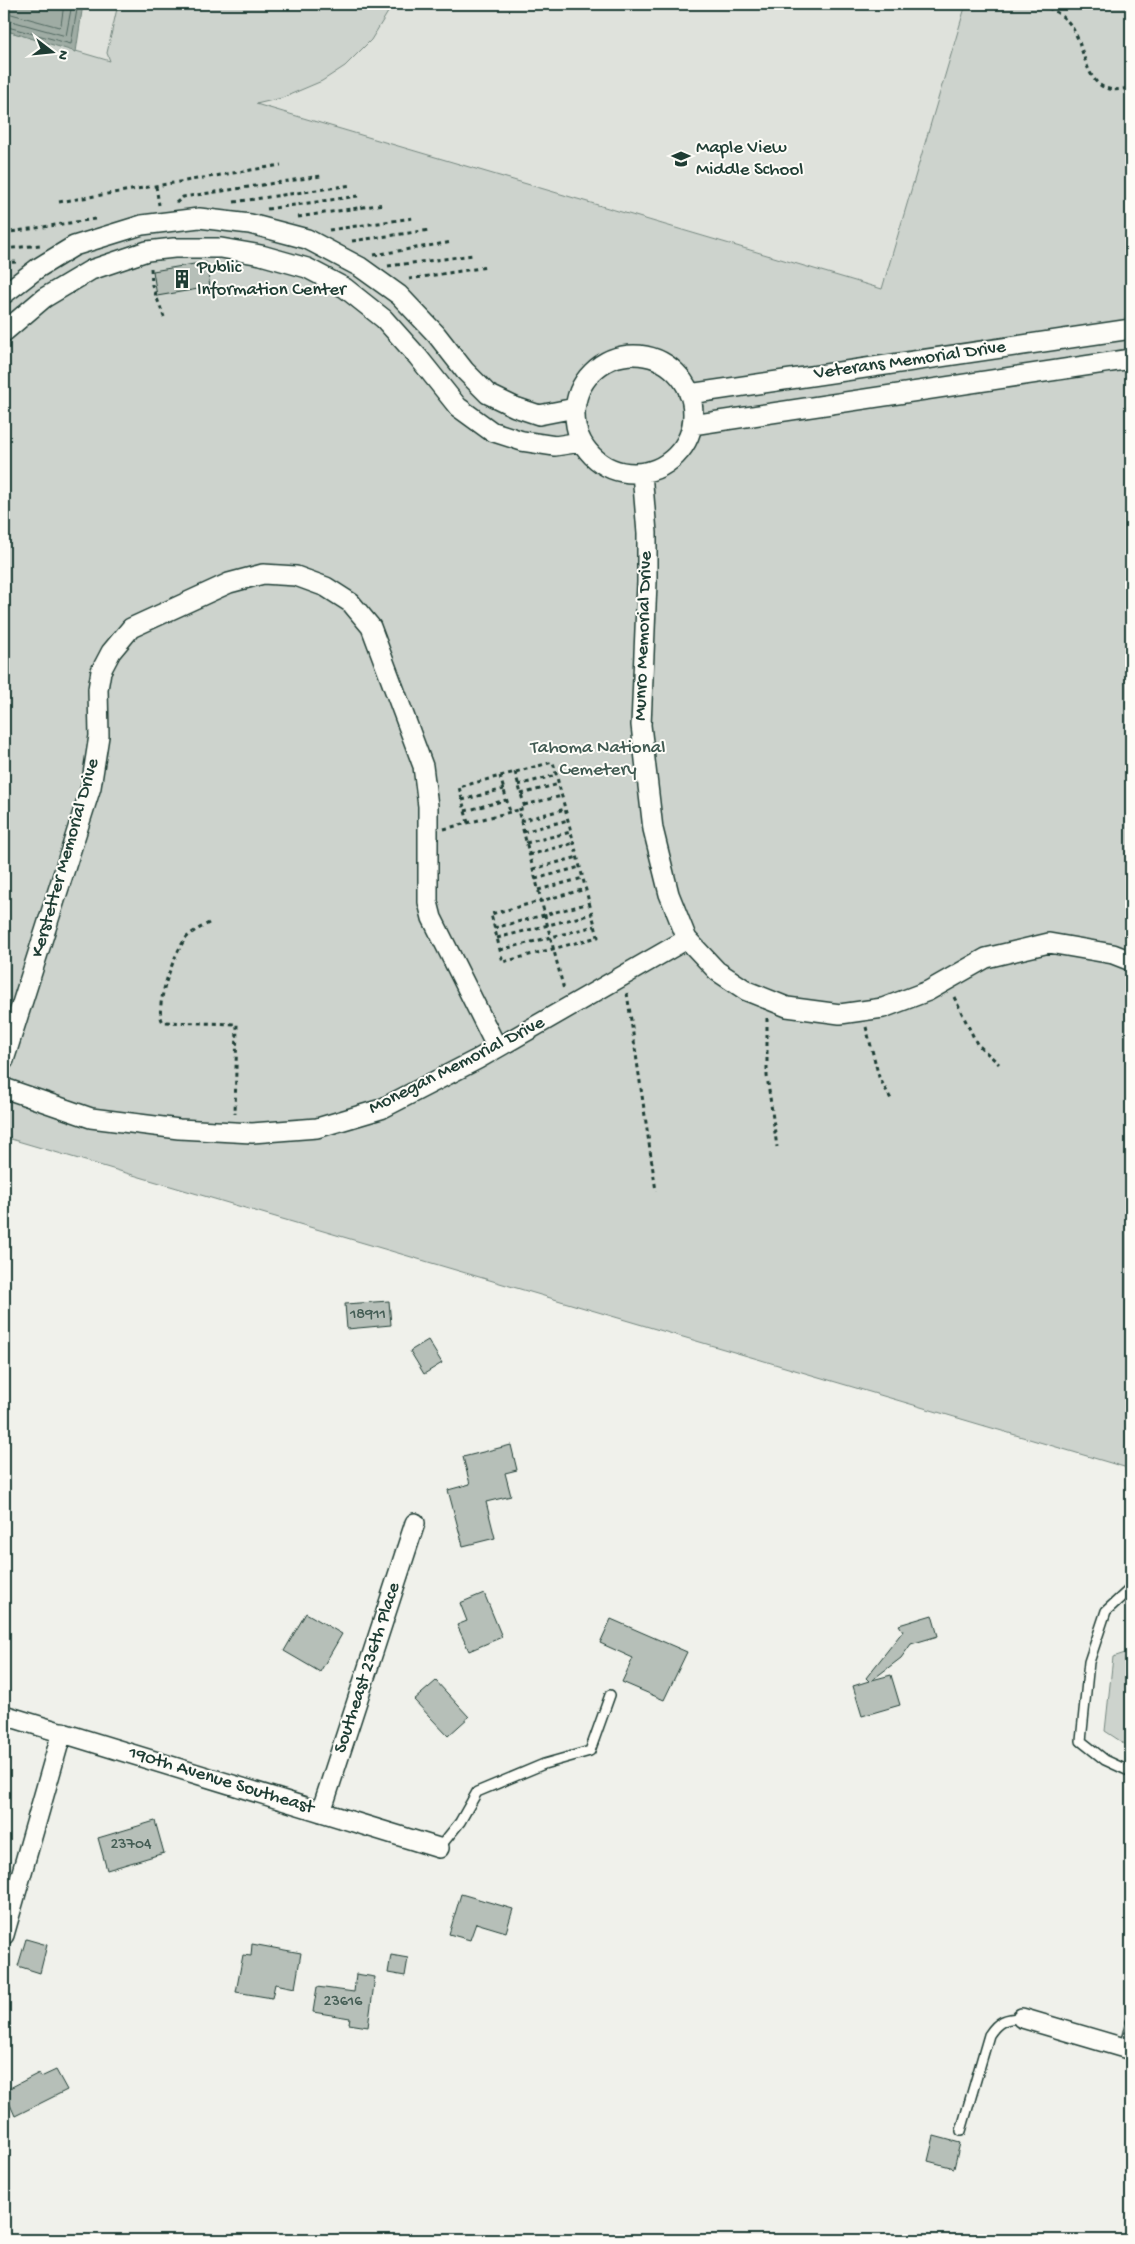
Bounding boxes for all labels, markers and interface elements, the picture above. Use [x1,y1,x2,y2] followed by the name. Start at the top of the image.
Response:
[28,28,78,78] north arrow
[53,48,72,62] text: N
[696,137,803,182] place label: Maple View Middle School
[670,148,692,170] school or university icon: Maple View Middle School
[196,257,348,302] place label: Public Information Center
[171,268,193,290] building icon: Public Information Center
[812,336,1008,386] street label: Veterans Memorial Drive
[630,550,658,721] street label: Munro Memorial Drive
[530,737,665,782] park label: Tahoma National Cemetery
[27,756,105,960] street label: Kerstetter Memorial Drive
[365,1011,549,1120] street label: Monegan Memorial Drive
[349,1306,386,1325] house number: 18911
[330,1580,406,1756] street label: Southeast 236th Place
[125,1742,319,1821] street label: 190th Avenue Southeast
[110,1836,152,1855] house number: 23704
[324,1993,363,2012] house number: 23616

